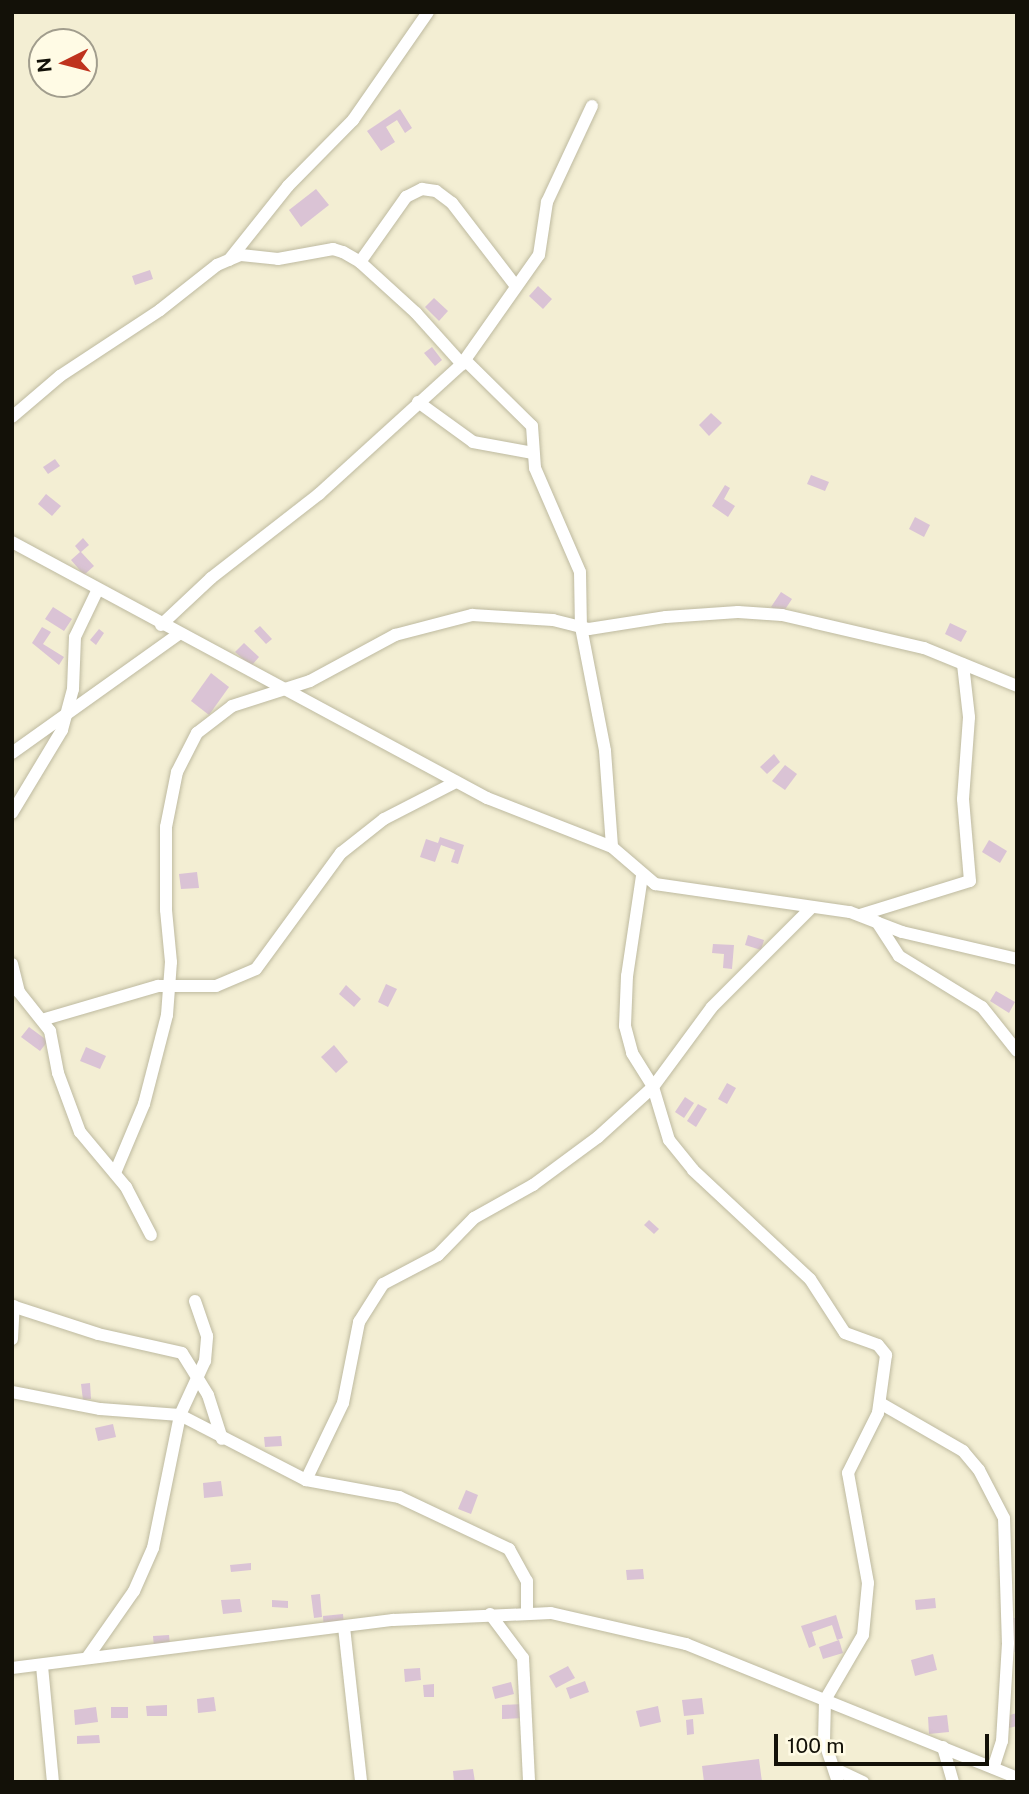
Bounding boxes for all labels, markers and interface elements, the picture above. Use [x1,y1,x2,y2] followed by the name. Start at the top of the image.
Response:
[28,28,98,98] north arrow
[32,56,56,74] text: N
[777,1720,992,1764] scale bar
[787,1733,844,1758] text: 100 m

